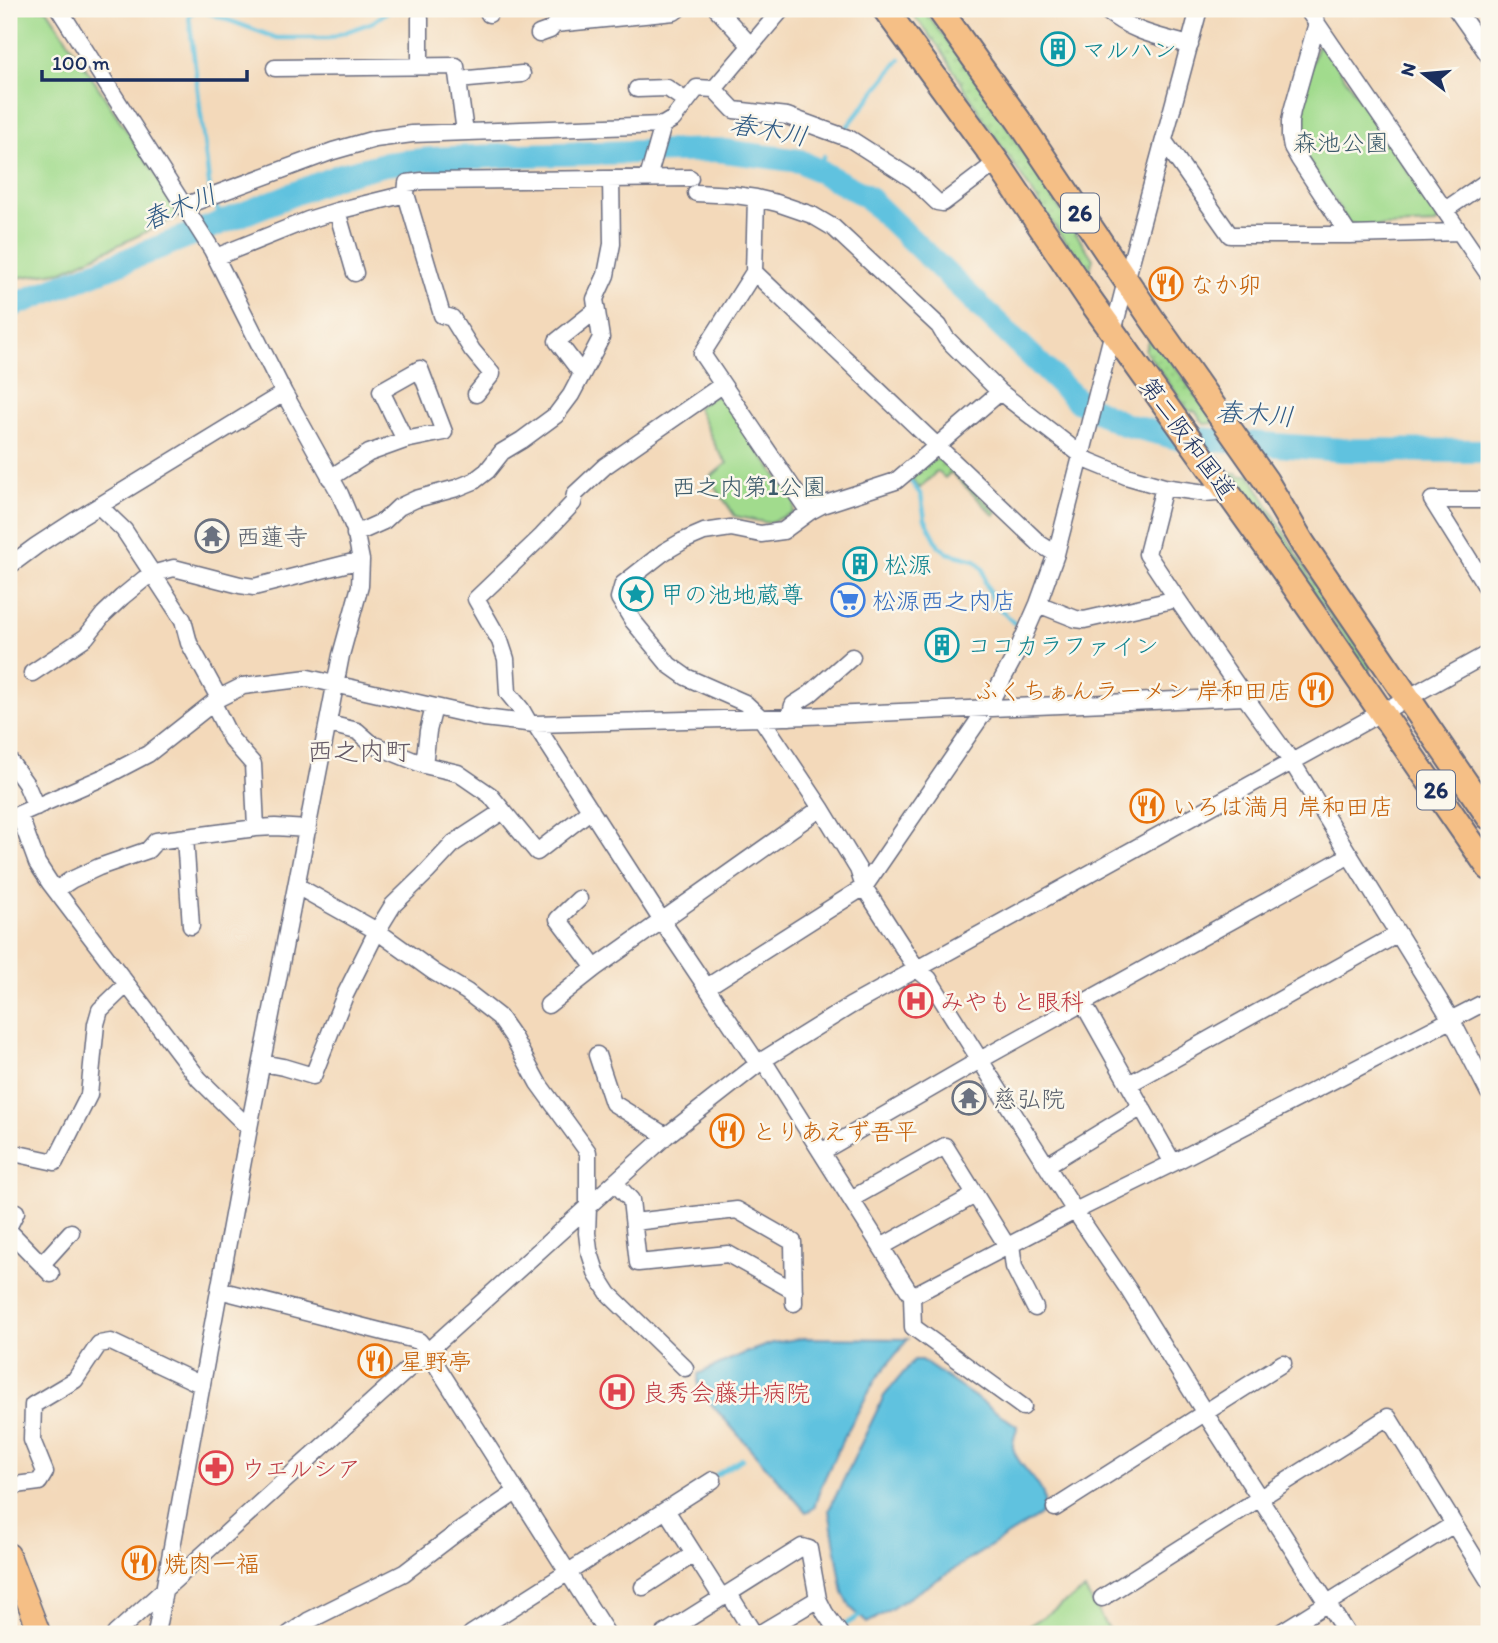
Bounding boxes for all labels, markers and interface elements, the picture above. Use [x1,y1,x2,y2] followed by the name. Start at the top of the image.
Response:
[1039,30,1077,68] building icon: マルハン
[1082,35,1177,64] place label: マルハン
[42,38,247,82] scale bar
[1390,38,1460,108] north arrow
[52,50,110,75] text: 100 m
[1395,60,1421,79] text: N
[728,107,810,153] water label: 春木川
[1293,128,1389,157] park label: 森池公園
[137,178,221,236] water label: 春木川
[1061,194,1099,232] road number: 26
[1147,265,1185,303] restaurant icon: なか卯
[1190,270,1262,299] place label: なか卯
[1134,371,1242,505] street label: 第二阪和国道
[1215,395,1295,433] water label: 春木川
[671,472,827,501] park label: 西之内第1公園
[193,517,231,555] temple icon: 西蓮寺
[236,522,308,551] place label: 西蓮寺
[841,545,879,583] building icon: 松源
[884,550,932,579] place label: 松源
[617,575,655,613] place icon: 甲の池地蔵尊
[660,580,804,609] place label: 甲の池地蔵尊
[829,581,867,619] supermarket icon: 松源西之内店
[872,586,1016,615] place label: 松源西之内店
[923,626,961,664] building icon: ココカラファイン
[967,631,1159,660] place label: ココカラファイン
[1297,671,1335,709] restaurant icon: ふくちぁんラーメン 岸和田店
[975,676,1292,705] place label: ふくちぁんラーメン 岸和田店
[307,735,411,767] district label: 西之内町
[1417,770,1455,810] road number: 26
[1128,787,1166,825] restaurant icon: いろは満月 岸和田店
[1172,792,1393,821] place label: いろは満月 岸和田店
[897,982,935,1020] hospital icon: みやもと眼科
[940,987,1084,1016] place label: みやもと眼科
[950,1079,988,1117] temple icon: 慈弘院
[993,1084,1065,1113] place label: 慈弘院
[708,1112,746,1150] restaurant icon: とりあえず吾平
[752,1117,918,1146] place label: とりあえず吾平
[356,1342,394,1380] restaurant icon: 星野亭
[400,1347,472,1376] place label: 星野亭
[598,1373,636,1411] hospital icon: 良秀会藤井病院
[642,1378,810,1407] place label: 良秀会藤井病院
[197,1449,235,1487] pharmacy icon: ウエルシア
[241,1454,361,1483] place label: ウエルシア
[120,1544,158,1582] restaurant icon: 焼肉一福
[164,1549,260,1578] place label: 焼肉一福

